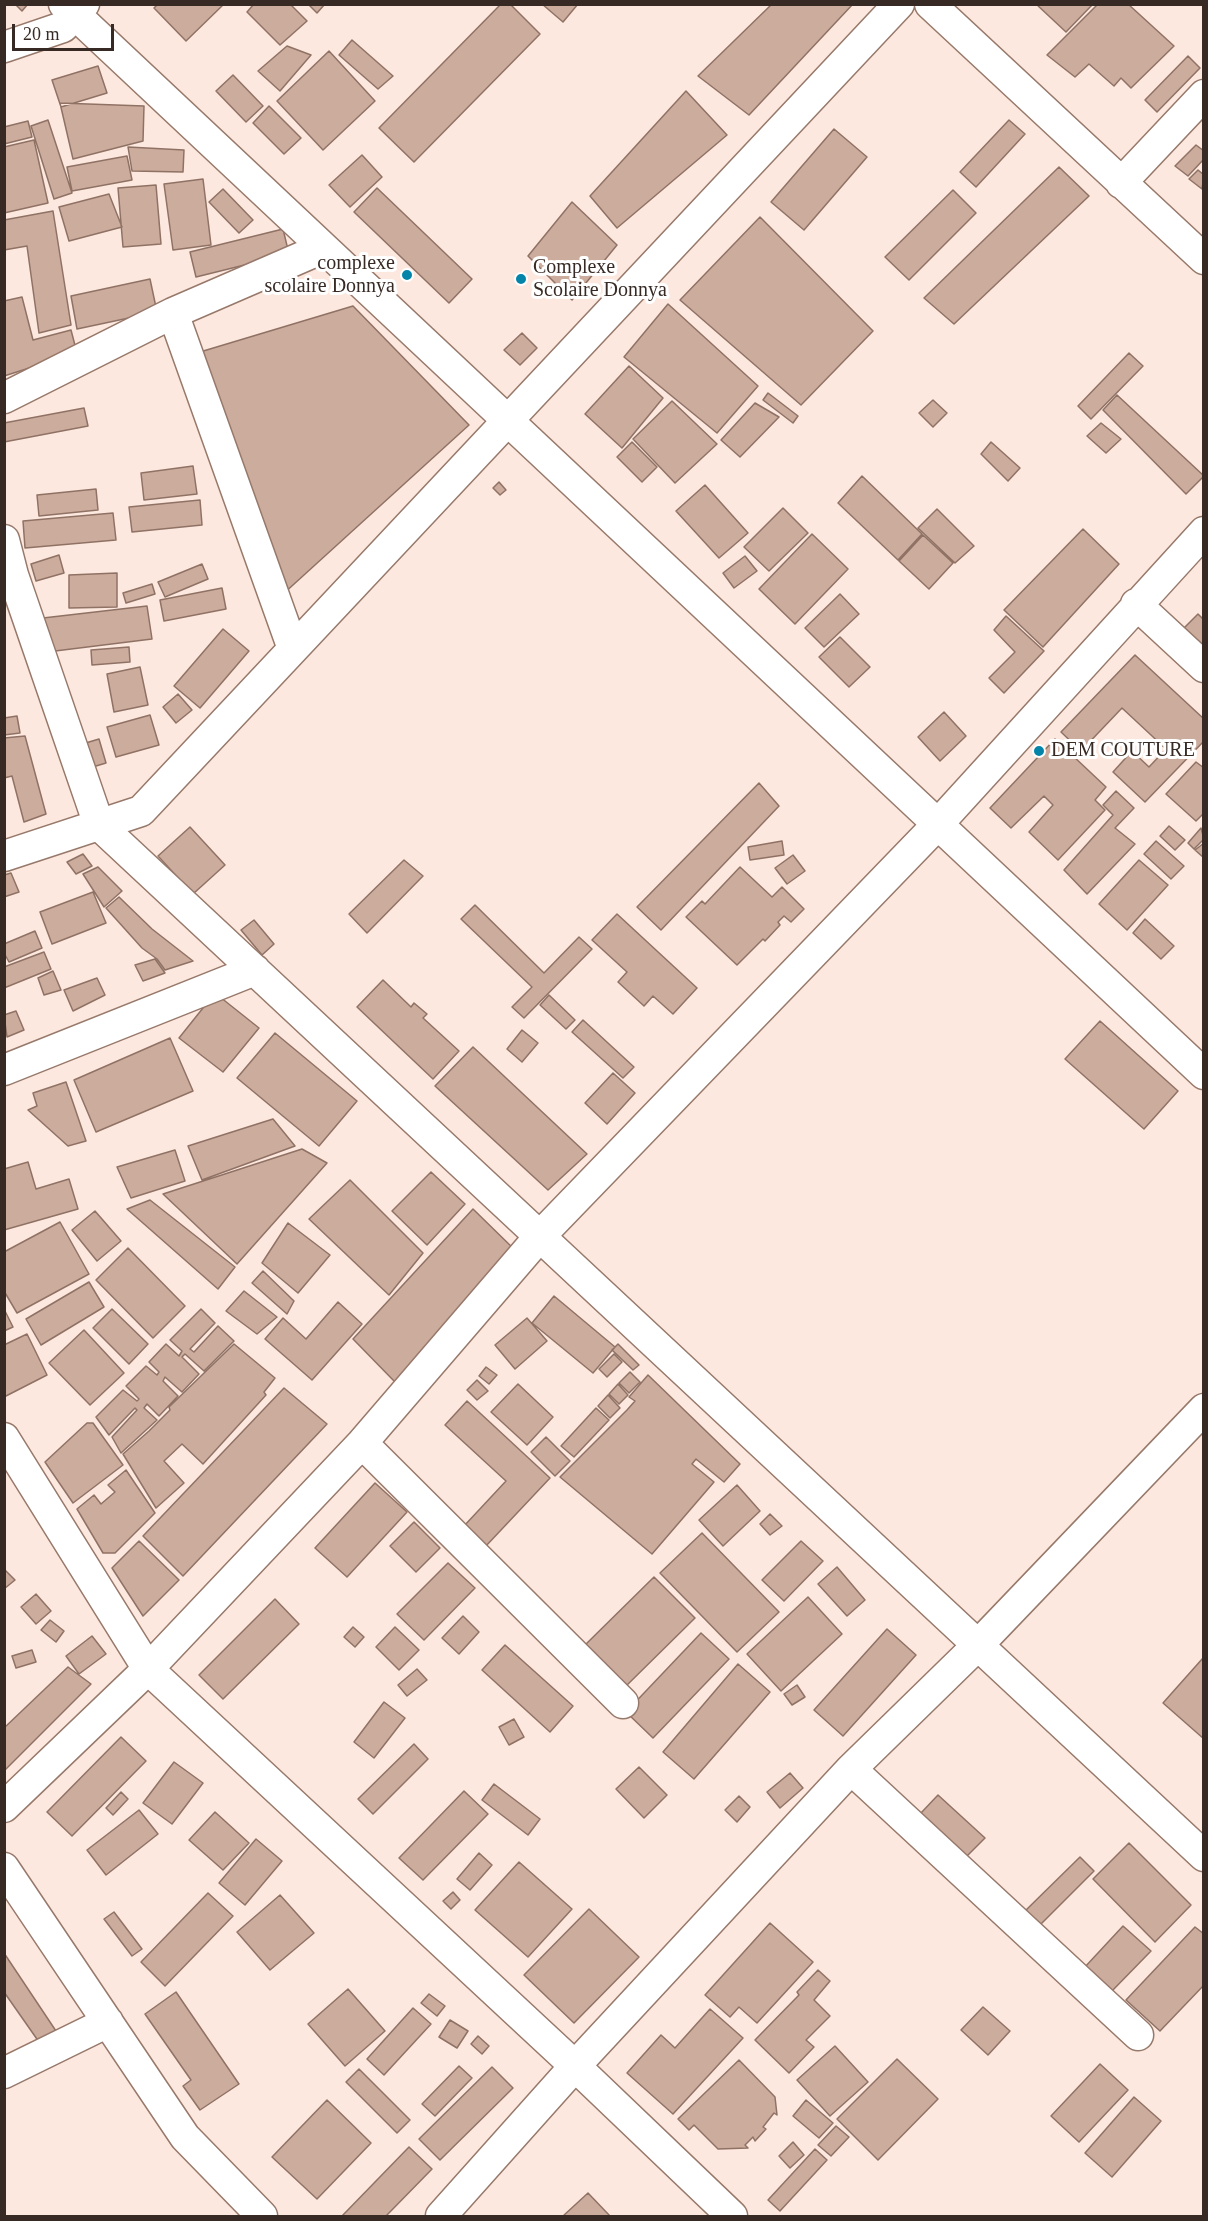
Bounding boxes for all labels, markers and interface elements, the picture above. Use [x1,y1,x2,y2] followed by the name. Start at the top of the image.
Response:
[15,12,117,50] scale bar
[23,24,60,44] text: 20 m
[264,252,395,299] place label: complexe scolaire Donnya
[533,256,667,303] place label: Complexe Scolaire Donnya
[400,268,414,282] marker: complexe scolaire Donnya
[514,272,528,286] marker: Complexe Scolaire Donnya
[1051,739,1195,763] place label: DEM COUTURE
[1032,744,1046,758] marker: DEM COUTURE

